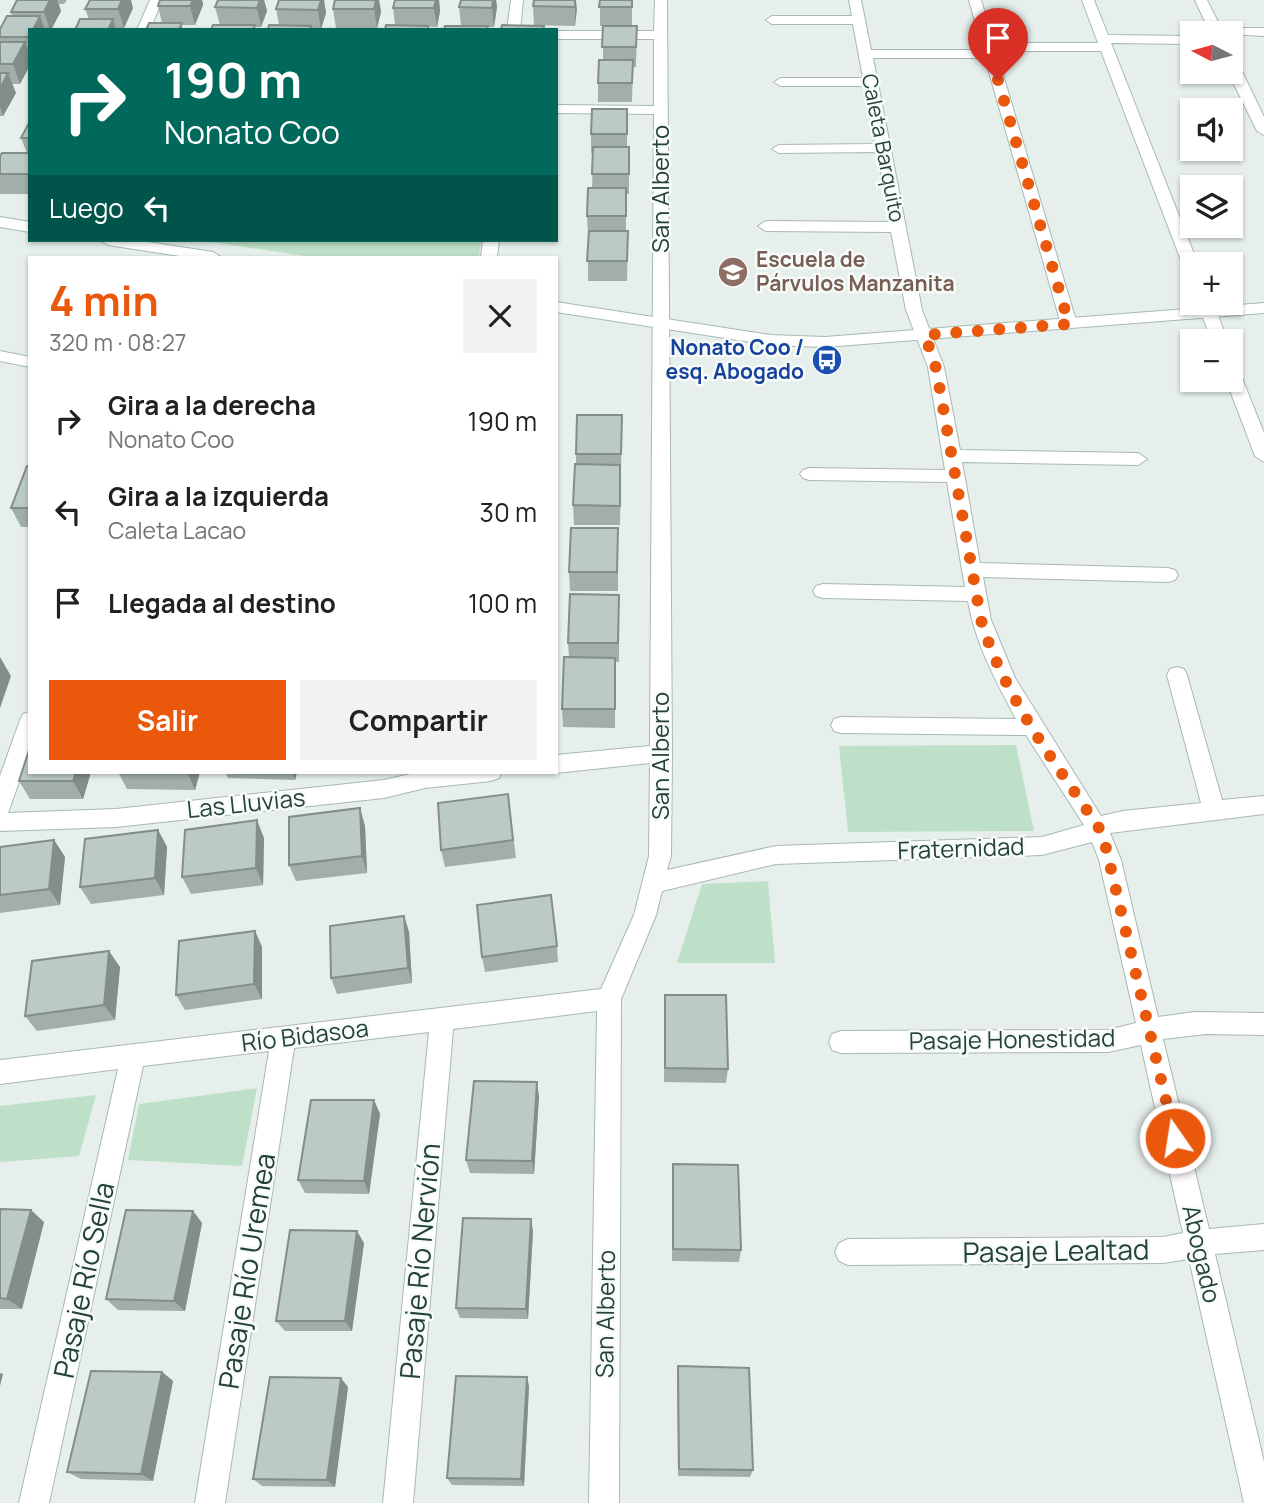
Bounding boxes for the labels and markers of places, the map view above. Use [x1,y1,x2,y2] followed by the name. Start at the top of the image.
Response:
[968,8,1028,80] pin
[756,245,955,297] place label: Escuela de Párvulos Manzanita
[716,255,750,289] school or university icon: Escuela de Párvulos Manzanita
[665,333,804,385] place label: Nonato Coo / esq. Abogado
[810,343,844,377] bus stop icon: Nonato Coo / esq. Abogado

